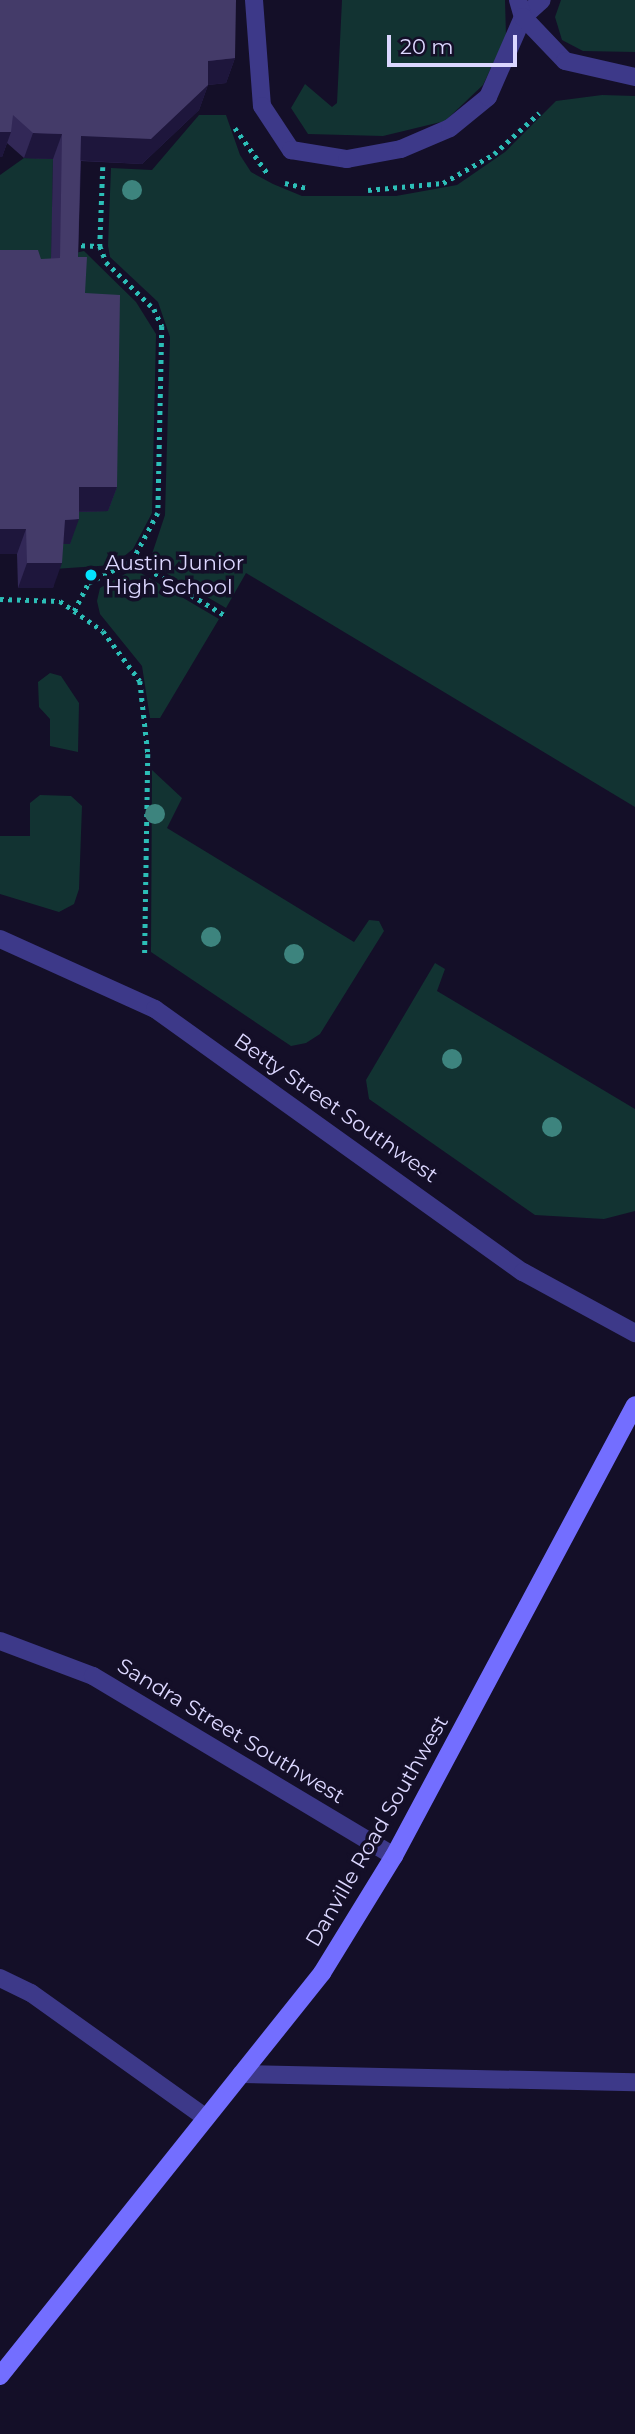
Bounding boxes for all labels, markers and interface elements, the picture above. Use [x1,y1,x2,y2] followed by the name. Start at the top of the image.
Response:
[390,21,520,65] scale bar
[400,34,454,59] text: 20 m
[105,550,244,600] place label: Austin Junior High School
[83,567,99,583] marker: Austin Junior High School
[229,1028,443,1188] street label: Betty Street Southwest
[113,1653,349,1809] street label: Sandra Street Southwest
[300,1711,454,1951] street label: Danville Road Southwest

